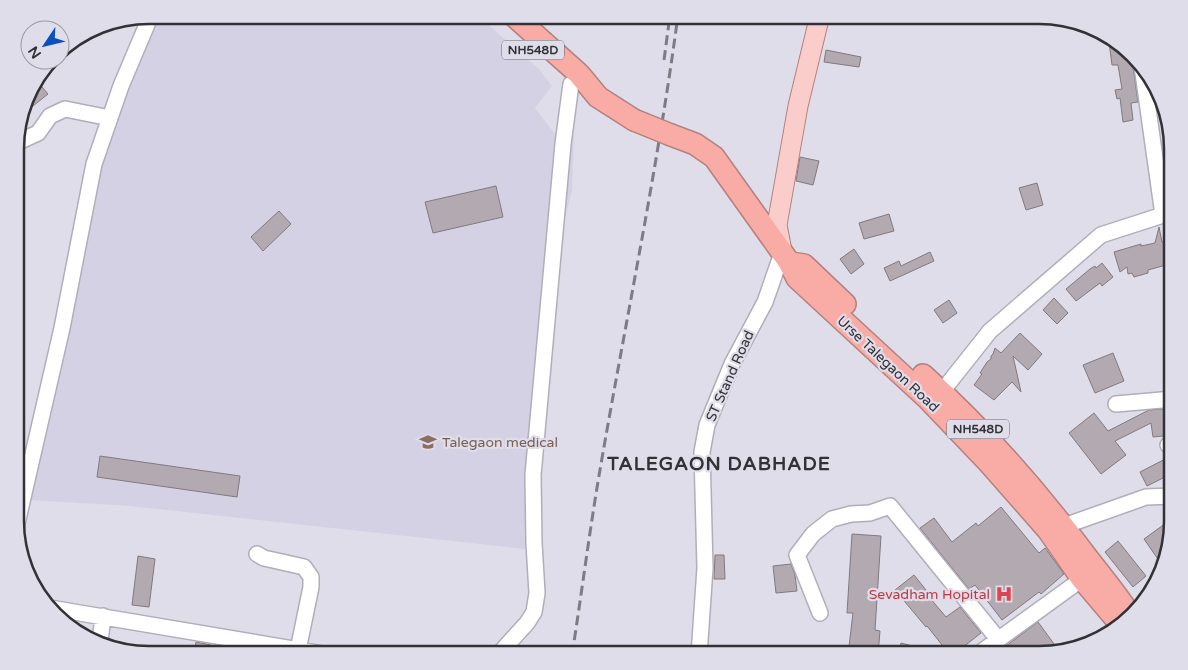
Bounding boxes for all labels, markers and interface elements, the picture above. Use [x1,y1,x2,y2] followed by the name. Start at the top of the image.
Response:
[20,20,70,70] north arrow
[502,40,564,60] road number: NH548D
[25,43,45,62] text: N
[833,312,943,416] street label: Urse Talegaon Road
[702,328,758,424] street label: ST Stand Road
[947,419,1009,438] road number: NH548D
[418,432,438,452] school or university icon: Talegaon medical
[442,434,558,451] place label: Talegaon medical
[606,453,831,475] district label: TALEGAON DABHADE
[994,584,1014,604] hospital icon: Sevadham Hopital
[869,586,990,603] place label: Sevadham Hopital

